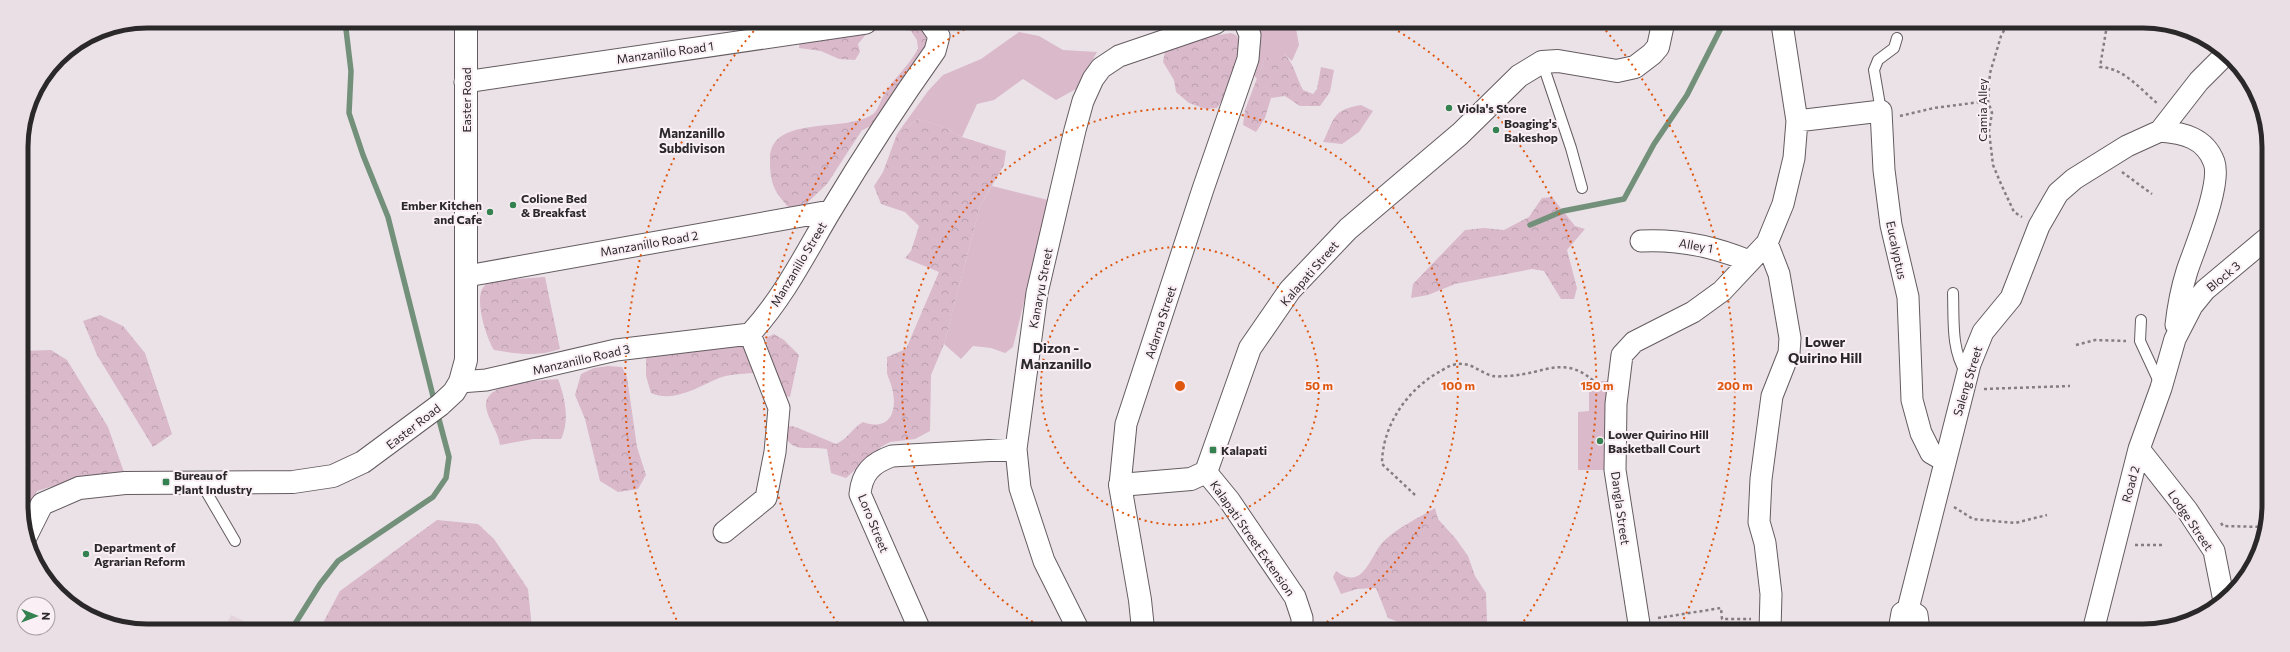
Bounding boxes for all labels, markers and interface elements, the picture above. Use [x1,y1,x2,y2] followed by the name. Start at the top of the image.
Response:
[616,38,714,66] street label: Manzanillo Road 1
[459,67,473,133] street label: Easter Road
[1975,78,1989,142] street label: Camia Alley
[1457,101,1527,115] place label: Viola's Store
[1444,103,1454,113] marker: Viola's Store
[1504,116,1558,144] place label: Boaging's Bakeshop
[659,125,725,156] district label: Manzanillo Subdivison
[1491,125,1501,135] marker: Boaging's Bakeshop
[521,191,587,219] place label: Colione Bed & Breakfast
[401,198,482,226] place label: Ember Kitchen and Cafe
[508,200,518,210] marker: Colione Bed & Breakfast
[485,207,495,217] marker: Ember Kitchen and Cafe
[767,219,829,309] street label: Manzanillo Street
[1884,219,1910,281] street label: Eucalyptus
[599,227,699,259] street label: Manzanillo Road 2
[1678,235,1714,255] street label: Alley 1
[1277,238,1341,308] street label: Kalapati Street
[1025,247,1055,329] street label: Kanaryu Street
[2203,258,2243,294] street label: Block 3
[1142,284,1178,360] street label: Adarna Street
[1788,333,1862,366] district label: Lower Quirino Hill
[1020,339,1092,372] district label: Dizon - Manzanillo
[531,341,631,377] street label: Manzanillo Road 3
[1950,344,1984,418] street label: Saleng Street
[1305,378,1333,392] text: 50 m
[1441,378,1475,392] text: 100 m
[1580,378,1614,392] text: 150 m
[1717,378,1753,392] text: 200 m
[1173,379,1187,393] centre of rings
[383,400,443,452] street label: Easter Road
[1608,427,1709,455] place label: Lower Quirino Hill Basketball Court
[1595,436,1605,446] marker: Lower Quirino Hill Basketball Court
[1221,443,1267,457] place label: Kalapati
[1208,445,1218,455] marker: Kalapati
[2118,464,2142,504] street label: Road 2
[174,468,253,496] place label: Bureau of Plant Industry
[1609,470,1633,546] street label: Dangla Street
[161,477,171,487] marker: Bureau of Plant Industry
[1208,478,1298,598] street label: Kalapati Street Extension
[2166,487,2216,553] street label: Lodge Street
[856,492,892,554] street label: Loro Street
[94,540,185,568] place label: Department of Agrarian Reform
[81,549,91,559] marker: Department of Agrarian Reform
[16,596,56,636] north arrow
[40,612,53,620] text: N

